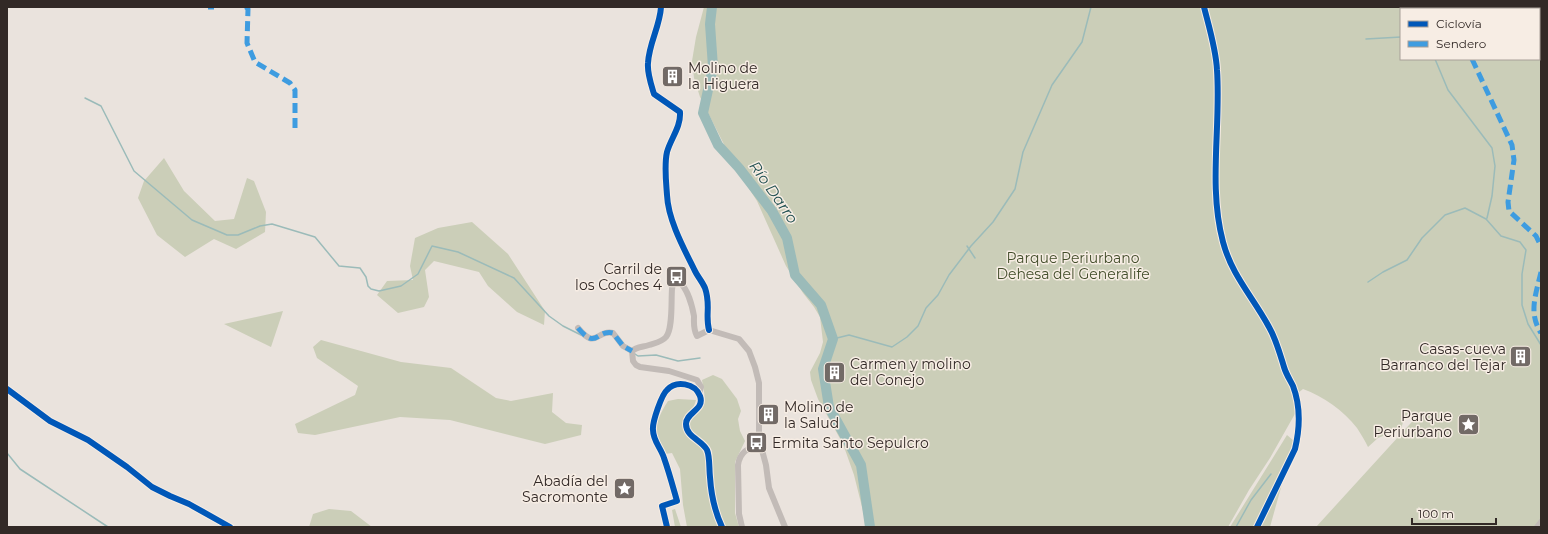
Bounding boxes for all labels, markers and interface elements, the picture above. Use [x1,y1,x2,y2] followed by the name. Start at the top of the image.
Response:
[1400,8,1540,60] legend
[1436,16,1482,31] text: Ciclovía
[1436,36,1486,51] text: Sendero
[688,59,760,93] place label: Molino de la Higuera
[660,63,686,89] building icon: Molino de la Higuera
[746,157,802,227] water label: Río Darro
[996,249,1150,283] park label: Parque Periurbano Dehesa del Generalife
[575,260,663,294] place label: Carril de los Coches 4
[664,264,690,290] bus stop icon: Carril de los Coches 4
[1380,340,1506,374] place label: Casas-cueva Barranco del Tejar
[1508,344,1534,370] building icon: Casas-cueva Barranco del Tejar
[850,355,971,389] place label: Carmen y molino del Conejo
[822,359,848,385] building icon: Carmen y molino del Conejo
[784,398,854,432] place label: Molino de la Salud
[755,402,781,428] building icon: Molino de la Salud
[1374,407,1452,441] place label: Parque Periurbano
[1455,411,1481,437] place icon: Parque Periurbano
[743,430,769,456] bus stop icon: Ermita Santo Sepulcro
[772,434,929,452] place label: Ermita Santo Sepulcro
[522,472,608,506] place label: Abadía del Sacromonte
[611,476,637,502] place icon: Abadía del Sacromonte
[1412,500,1496,526] scale bar
[1418,506,1454,521] text: 100 m

